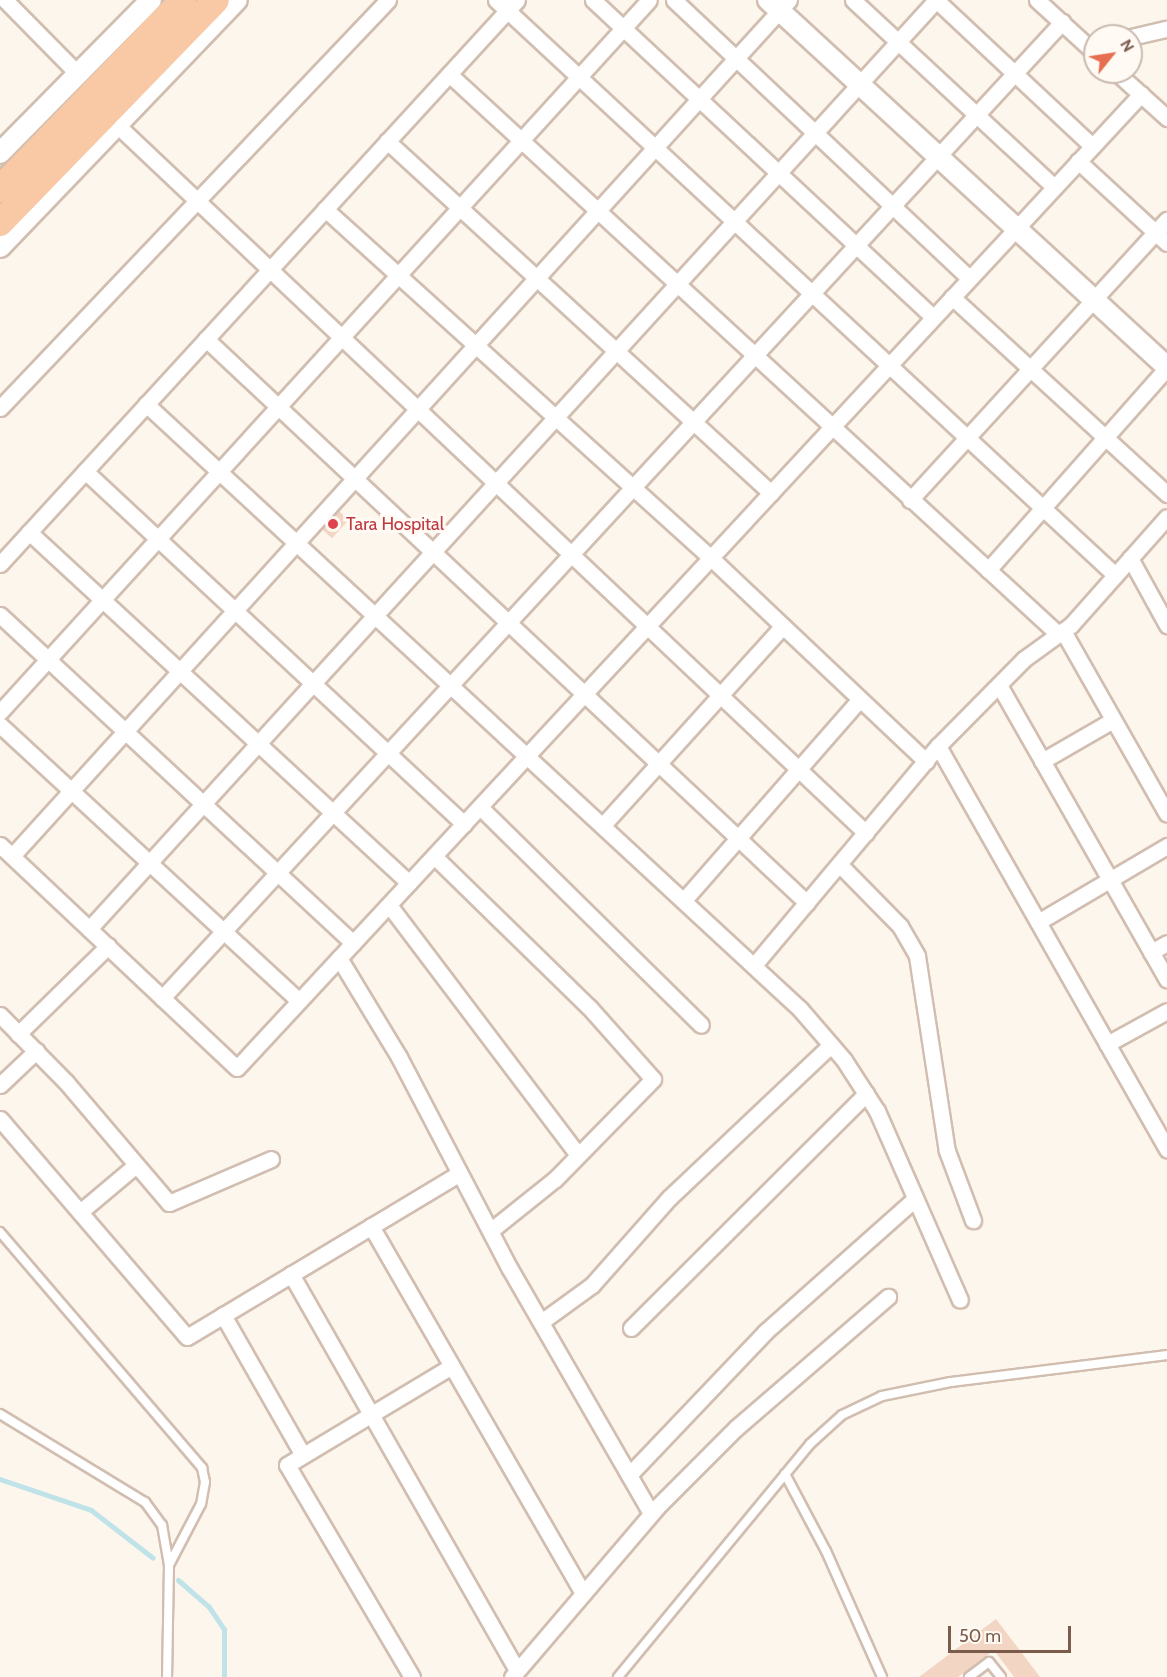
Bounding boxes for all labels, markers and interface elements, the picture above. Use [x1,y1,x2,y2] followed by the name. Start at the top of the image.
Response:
[1083,24,1143,84] north arrow
[1116,36,1138,55] text: N
[346,513,444,535] place label: Tara Hospital
[324,515,342,533] marker: Tara Hospital
[951,1614,1074,1652] scale bar
[959,1625,1001,1647] text: 50 m

